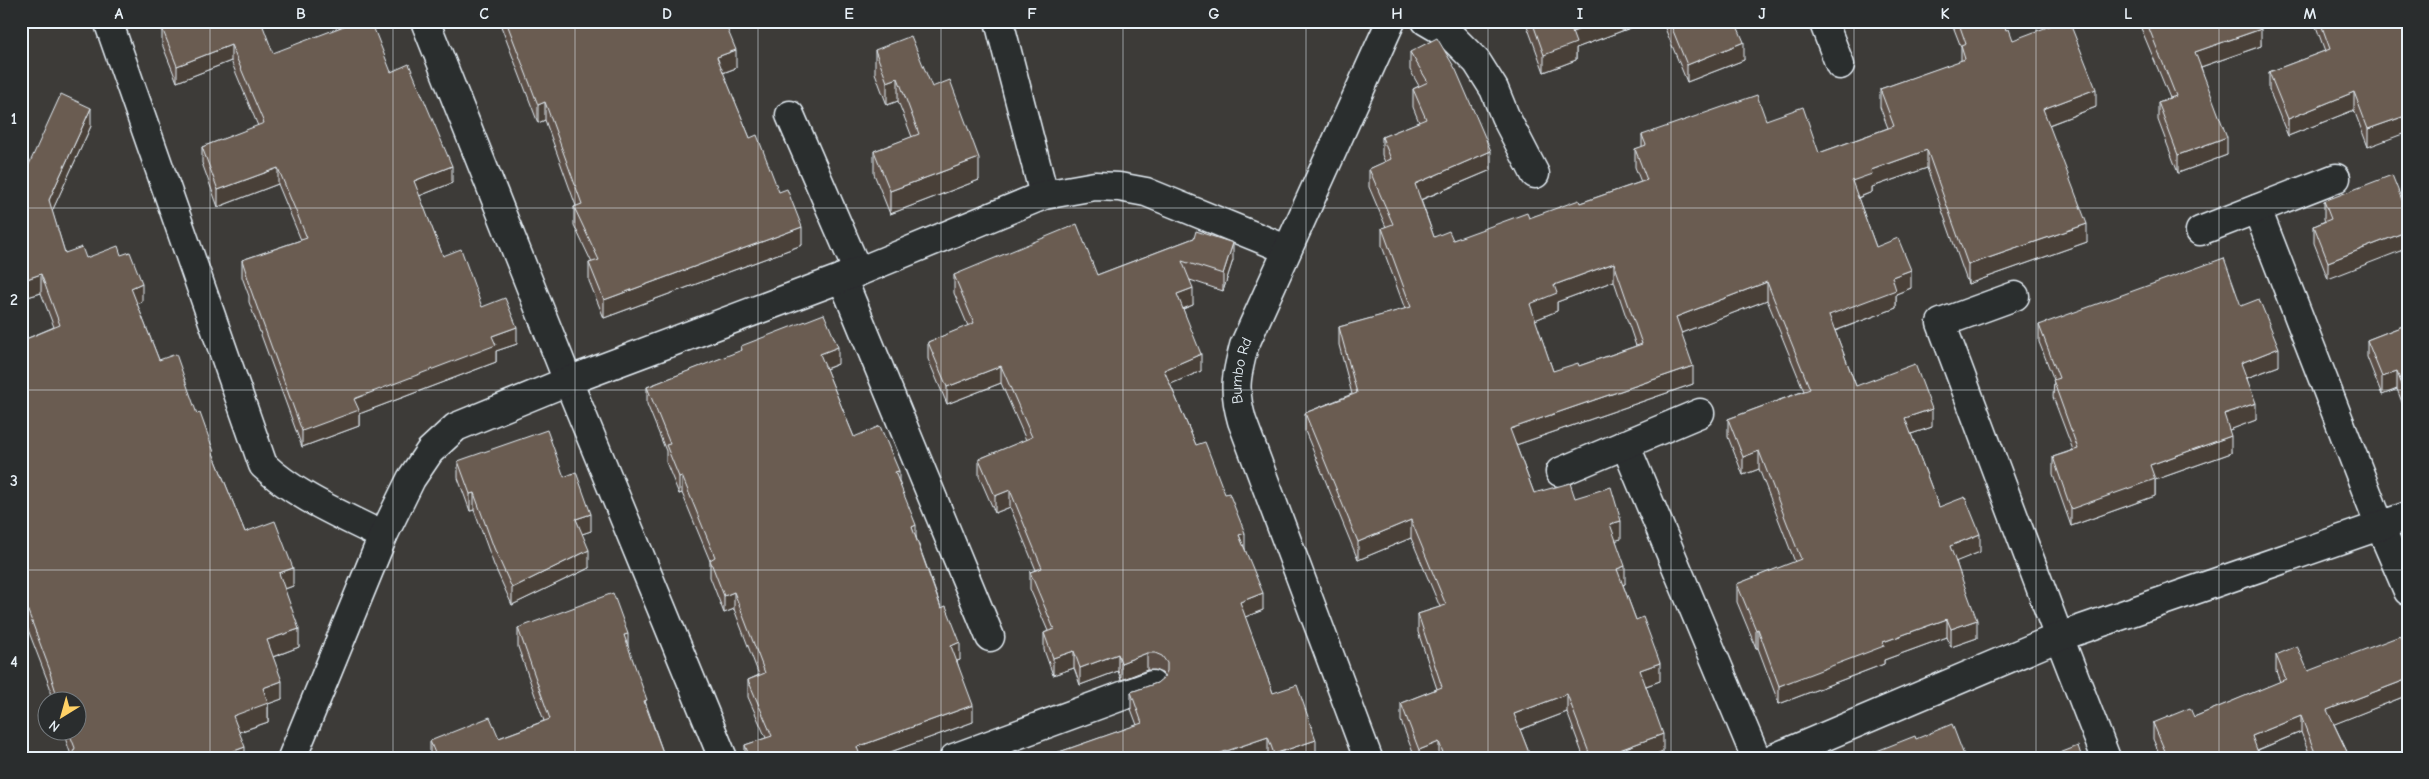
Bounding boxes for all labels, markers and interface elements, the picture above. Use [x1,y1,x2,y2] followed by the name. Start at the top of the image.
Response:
[115,5,124,23] text: A
[296,5,306,23] text: B
[479,5,489,23] text: C
[662,5,672,23] text: D
[844,5,854,23] text: E
[1027,5,1037,23] text: F
[1208,5,1220,23] text: G
[1391,5,1403,23] text: H
[1577,5,1583,23] text: I
[1758,5,1766,23] text: J
[1940,5,1950,23] text: K
[2124,5,2132,23] text: L
[2304,5,2317,23] text: M
[11,110,17,128] text: 1
[10,291,18,309] text: 2
[1227,335,1256,405] street label: Bumbo Rd
[10,472,18,490] text: 3
[10,653,18,671] text: 4
[38,692,88,742] north arrow
[46,716,63,736] text: N

